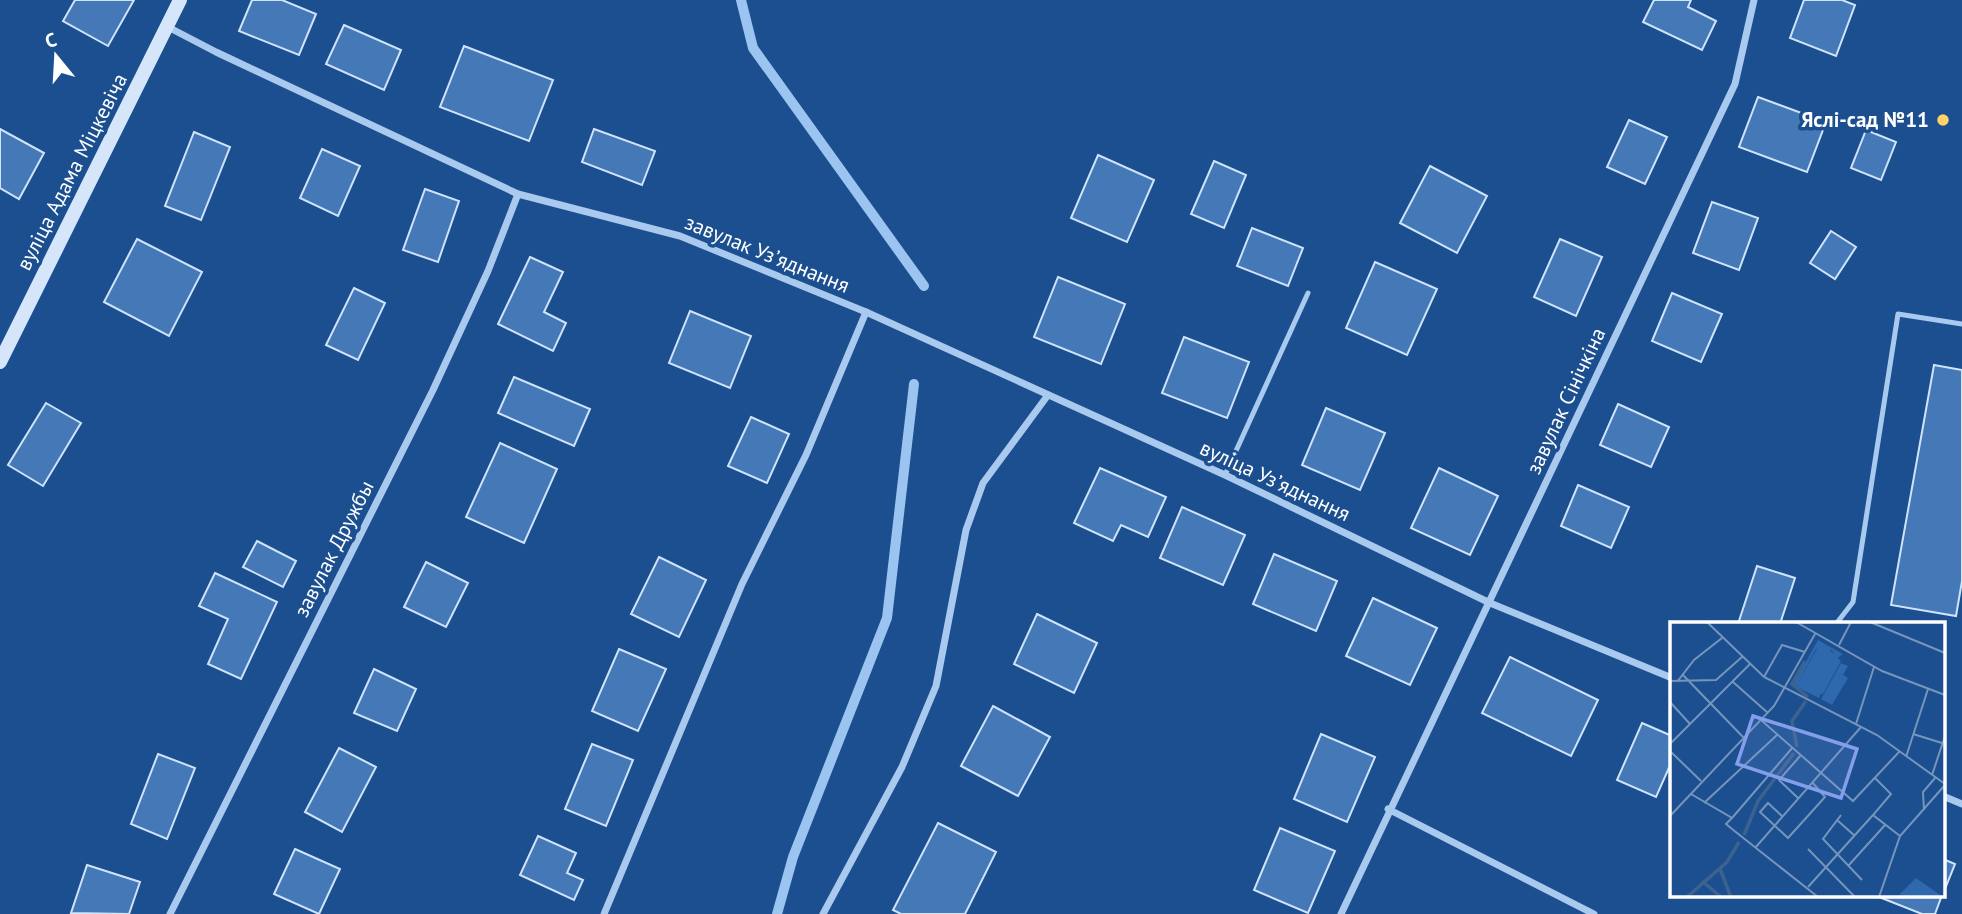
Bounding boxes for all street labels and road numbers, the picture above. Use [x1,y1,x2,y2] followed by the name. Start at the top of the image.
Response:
[10,69,133,275] street label: вуліца Адама Міцкевіча
[681,208,853,299] street label: завулак Узʼяднання
[1520,323,1611,478] street label: завулак Сінічкіна
[1196,434,1355,527] street label: вуліца Узʼяднання
[288,476,380,622] street label: завулак Дружбы

